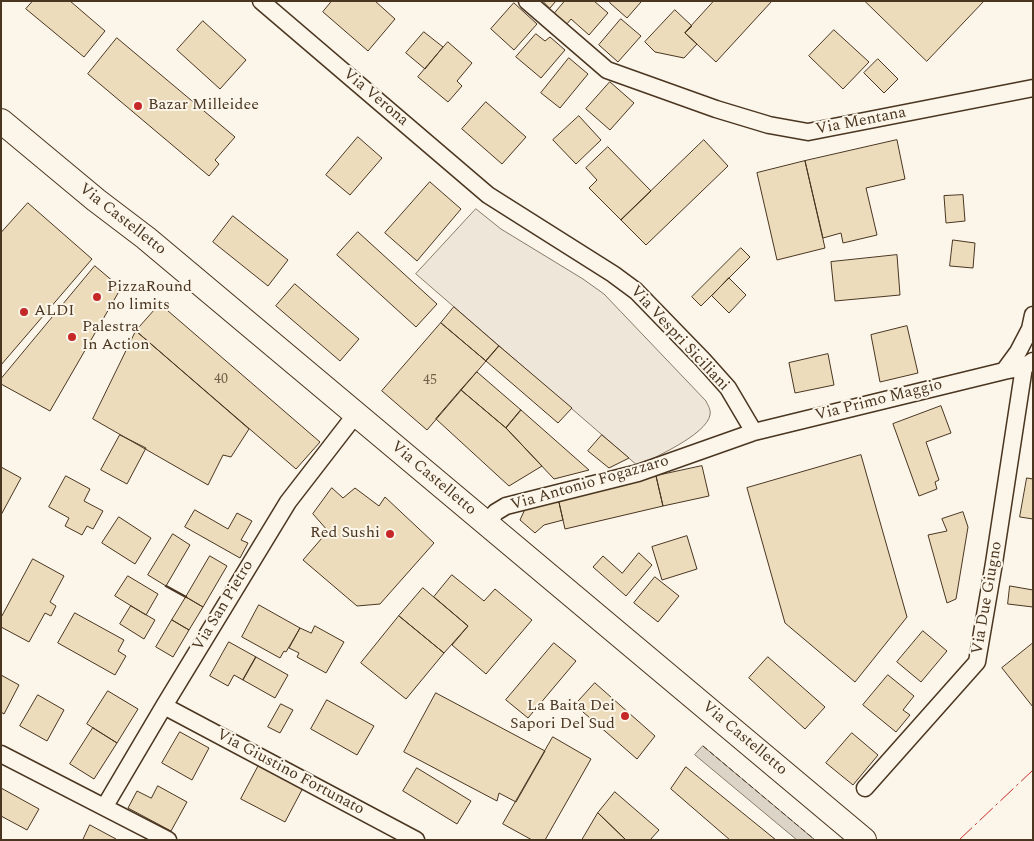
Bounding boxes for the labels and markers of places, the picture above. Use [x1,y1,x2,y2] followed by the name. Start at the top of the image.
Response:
[148,96,259,116] place label: Bazar Milleidee
[132,100,144,112] marker: Bazar Milleidee
[107,278,192,316] place label: PizzaRound no limits
[91,291,103,303] marker: PizzaRound no limits
[34,302,75,322] place label: ALDI
[18,306,30,318] marker: ALDI
[82,318,150,356] place label: Palestra In Action
[66,331,78,343] marker: Palestra In Action
[310,524,380,544] place label: Red Sushi
[384,528,396,540] marker: Red Sushi
[510,697,615,735] place label: La Baita Dei Sapori Del Sud
[619,710,631,722] marker: La Baita Dei Sapori Del Sud

